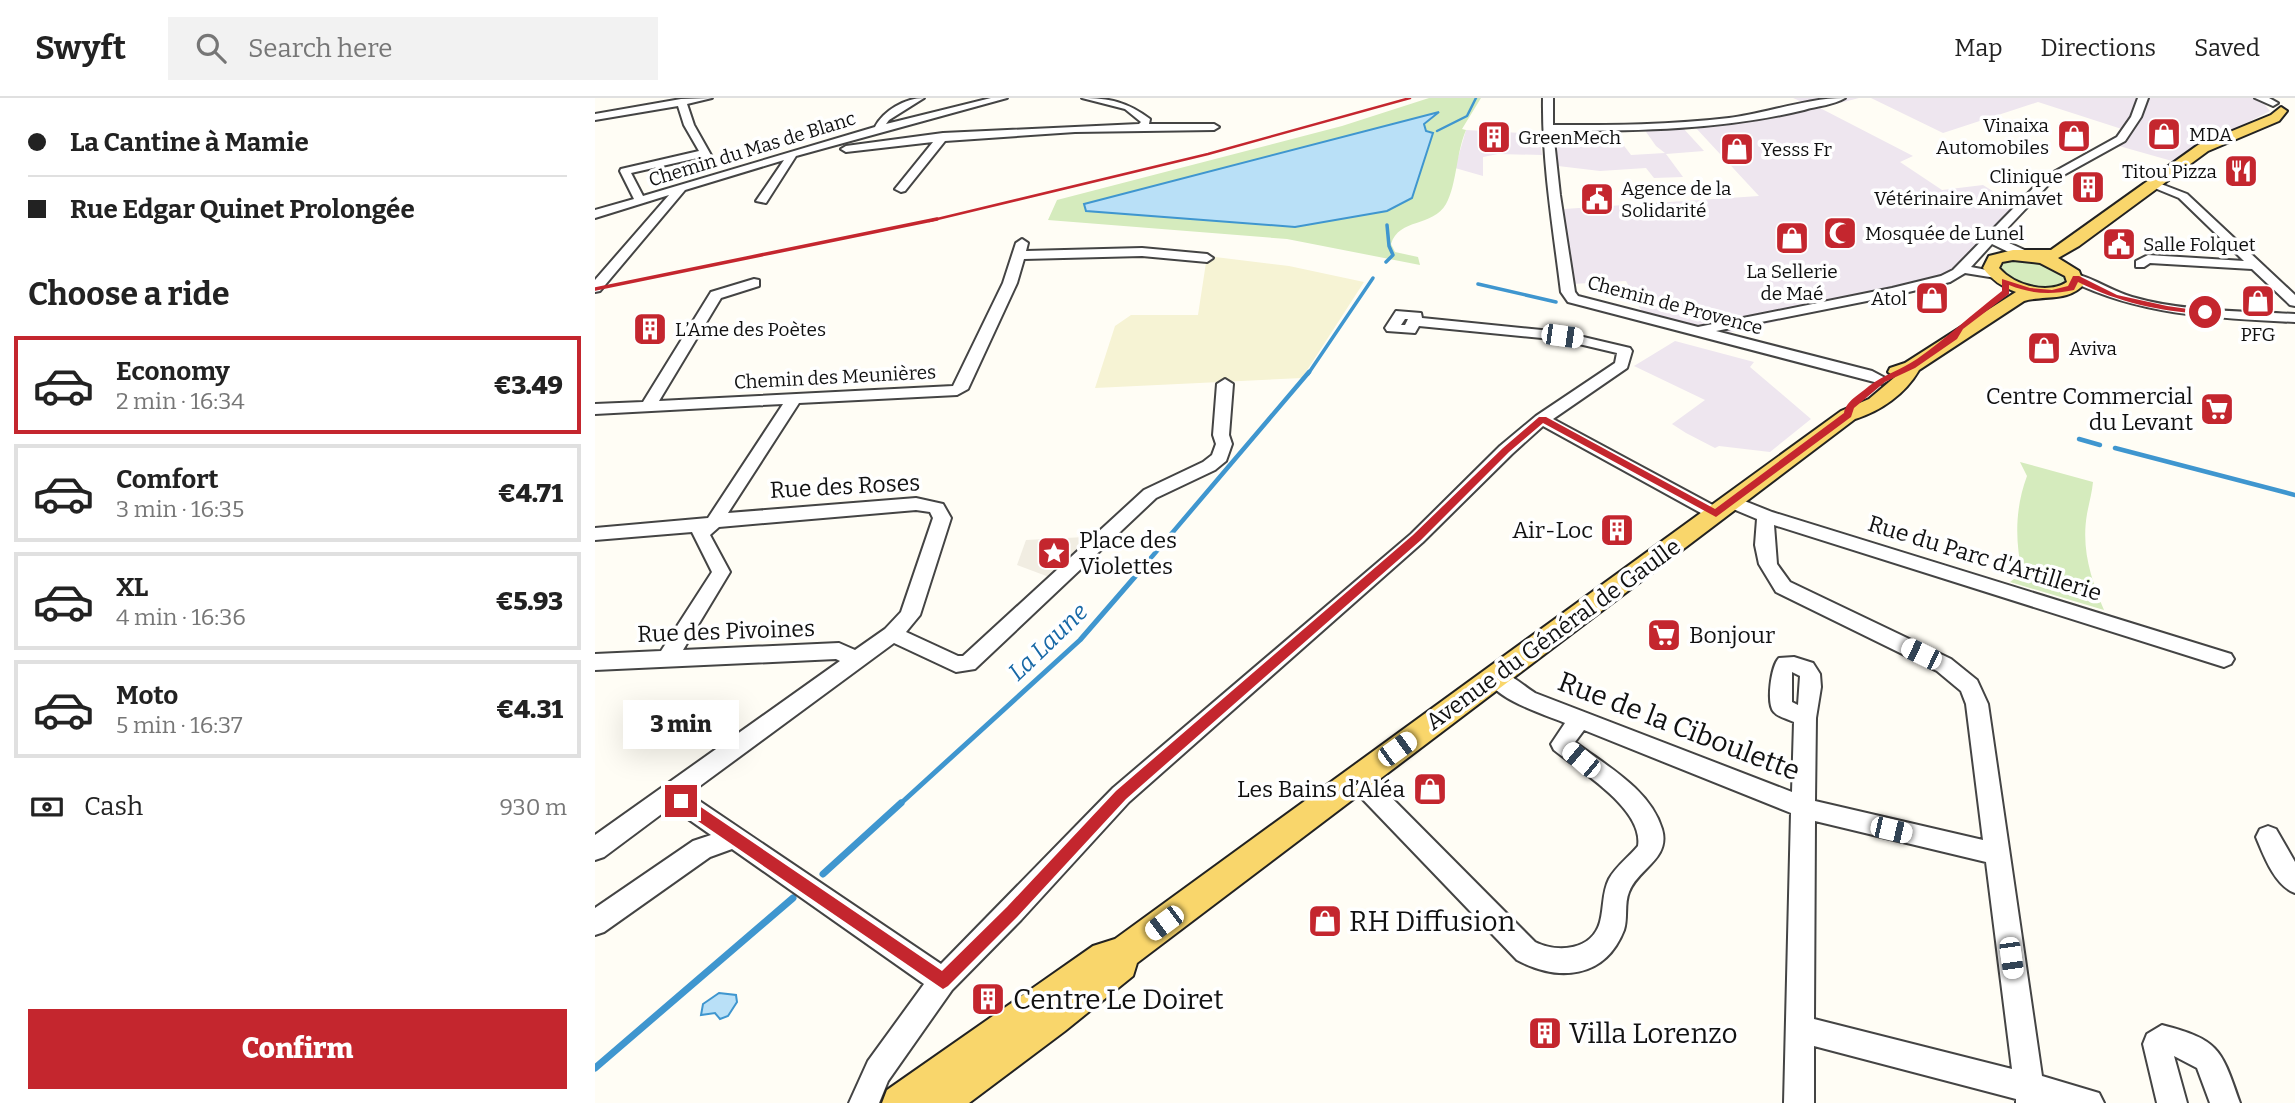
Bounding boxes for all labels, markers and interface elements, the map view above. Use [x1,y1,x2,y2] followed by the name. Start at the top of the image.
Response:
[168,17,658,80] search box
[35,28,126,68] text: Swyft
[192,29,230,67] icon: search
[248,33,392,64] text: Search here
[1954,34,2003,62] text: Map
[2041,34,2156,62] text: Directions
[2194,34,2260,62] text: Saved
[646,106,858,191] street label: Chemin du Mas de Blanc
[1936,114,2050,159] place label: Vinaixa Automobiles
[2145,115,2183,153] shop icon: MDA
[2055,117,2093,155] shop icon: Vinaixa Automobiles
[1475,118,1513,156] building icon: GreenMech
[2189,123,2233,146] place label: MDA
[1518,126,1621,149] place label: GreenMech
[70,127,309,158] text: La Cantine à Mamie
[1718,130,1756,168] shop icon: Yesss Fr
[1761,138,1833,161] place label: Yesss Fr
[2222,152,2260,190] restaurant icon: Titou Pizza
[2122,160,2218,183] place label: Titou Pizza
[1874,165,2063,210] place label: Clinique Vétérinaire Animavet
[2069,168,2107,206] building icon: Clinique Vétérinaire Animavet
[1621,177,1732,222] place label: Agence de la Solidarité
[1578,180,1616,218] public building icon: Agence de la Solidarité
[70,194,415,225] text: Rue Edgar Quinet Prolongée
[1821,214,1859,252] mosque icon: Mosquée de Lunel
[1773,219,1811,257] shop icon: La Sellerie de Maé
[1865,222,2024,245] place label: Mosquée de Lunel
[2100,225,2138,263] public building icon: Salle Folquet
[2143,233,2256,256] place label: Salle Folquet
[1746,260,1838,305] place label: La Sellerie de Maé
[1585,271,1765,339] street label: Chemin de Provence
[28,275,229,313] text: Choose a ride
[1913,279,1951,317] shop icon: Atol
[2239,282,2277,320] shop icon: PFG
[1871,287,1907,310] place label: Atol
[2189,296,2221,328] route start
[631,310,669,348] building icon: L’Ame des Poètes
[675,318,826,341] place label: L’Ame des Poètes
[1540,323,1585,349] car
[2240,323,2276,346] place label: PFG
[2025,329,2063,367] shop icon: Aviva
[2069,337,2117,360] place label: Aviva
[32,354,95,417] icon: car
[116,356,230,387] text: Economy
[733,360,937,394] street label: Chemin des Meunières
[494,370,563,401] text: €3.49
[1986,382,2193,436] place label: Centre Commercial du Levant
[116,387,245,415] text: 2 min · 16:34
[2198,390,2236,428] supermarket icon: Centre Commercial du Levant
[32,462,95,525] icon: car
[116,464,219,495] text: Comfort
[769,468,921,504] street label: Rue des Roses
[498,478,563,509] text: €4.71
[116,495,244,523] text: 3 min · 16:35
[1865,509,2105,607] street label: Rue du Parc d'Artillerie
[1598,511,1636,549] building icon: Air-Loc
[1512,516,1593,544] place label: Air-Loc
[1079,526,1177,580] place label: Place des Violettes
[1420,532,1686,736] street label: Avenue du Général de Gaulle
[1035,534,1073,572] place icon: Place des Violettes
[32,570,95,633] icon: car
[116,572,148,603] text: XL
[496,586,563,617] text: €5.93
[1003,598,1093,686] water label: La Laune
[116,603,246,631] text: 4 min · 16:36
[637,614,815,648] street label: Rue des Pivoines
[1645,616,1683,654] supermarket icon: Bonjour
[1689,621,1775,649] place label: Bonjour
[1898,635,1945,673] car
[1553,665,1805,787] street label: Rue de la Ciboulette
[32,678,95,741] icon: car
[116,680,178,711] text: Moto
[496,694,563,725] text: €4.31
[623,700,739,748] callout: 3 min
[650,710,712,738] text: 3 min
[116,711,243,739] text: 5 min · 16:37
[1374,728,1421,770] car
[1559,738,1604,782] car
[1411,770,1449,808] shop icon: Les Bains d’Aléa
[1237,775,1405,803] place label: Les Bains d’Aléa
[665,785,697,817] route end
[28,788,66,826] icon: cash
[84,791,143,822] text: Cash
[500,793,567,821] text: 930 m
[1869,815,1914,845] car
[1141,902,1188,944] car
[1306,902,1344,940] shop icon: RH Diffusion
[1349,905,1516,938] place label: RH Diffusion
[1998,936,2025,980] car
[969,980,1007,1018] building icon: Centre Le Doiret
[1013,983,1224,1016] place label: Centre Le Doiret
[28,1009,567,1089] button: Confirm
[1526,1014,1564,1052] building icon: Villa Lorenzo
[1569,1017,1738,1050] place label: Villa Lorenzo

